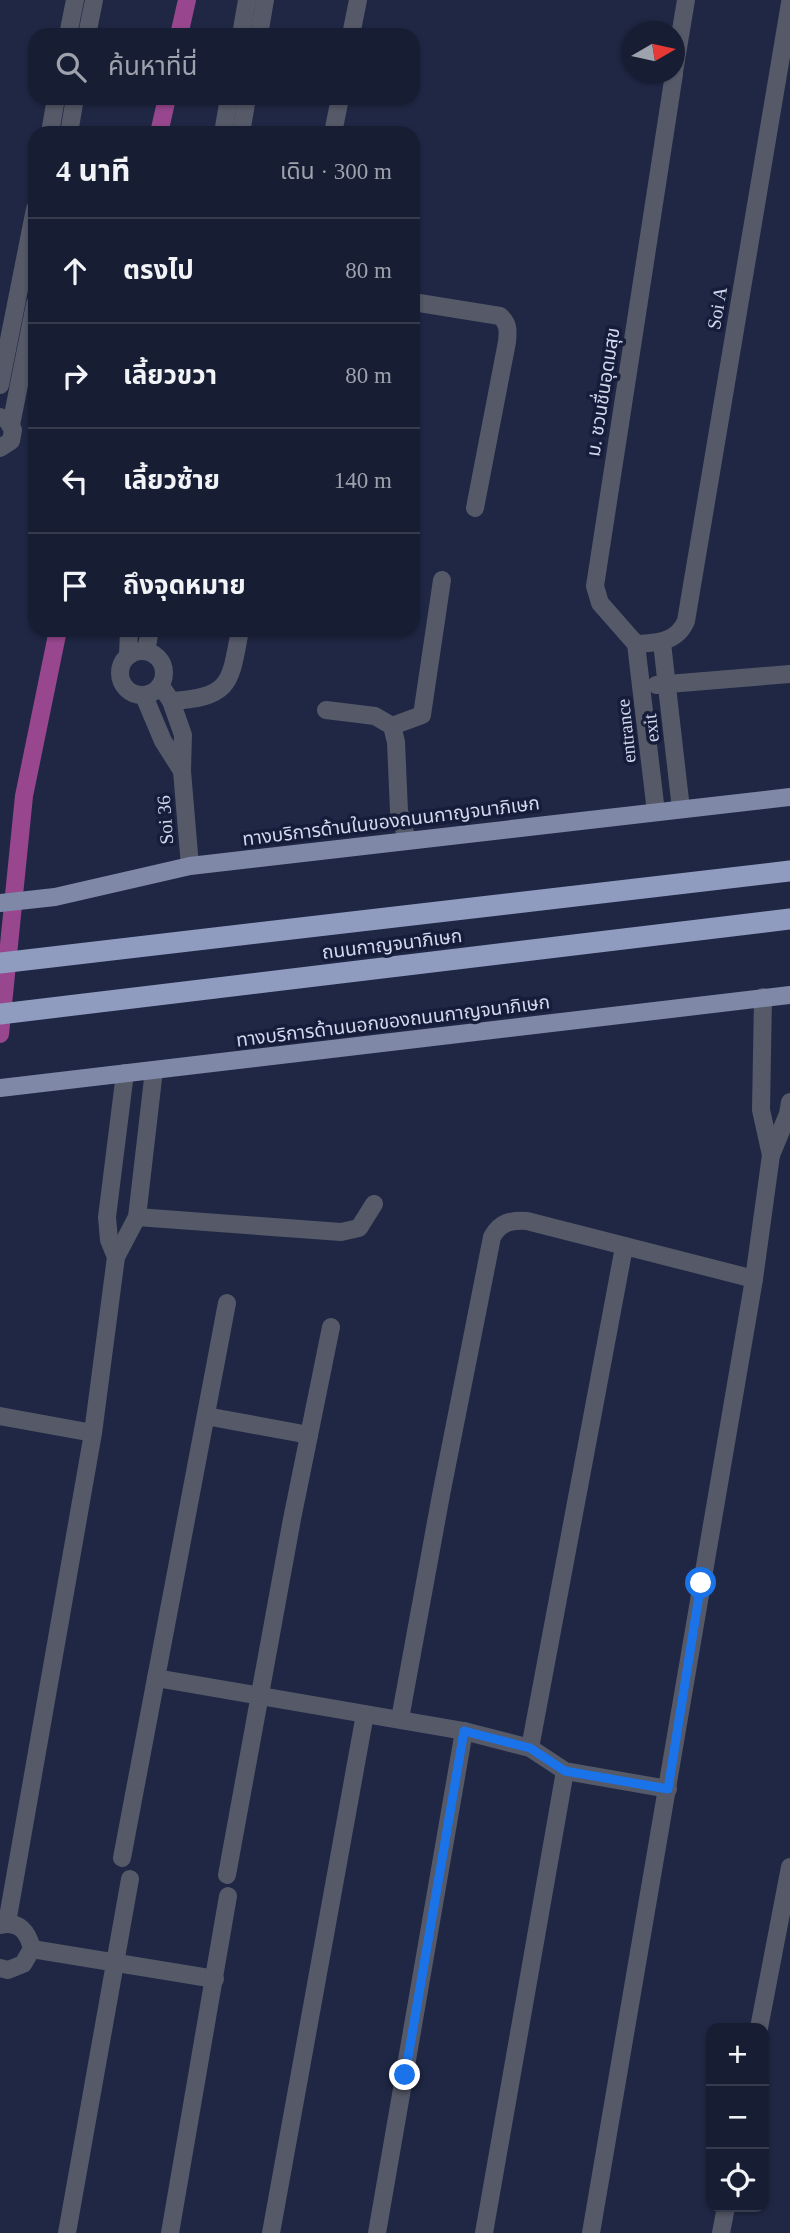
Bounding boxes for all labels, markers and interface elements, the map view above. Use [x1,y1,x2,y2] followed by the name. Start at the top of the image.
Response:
[622,21,685,84] north arrow
[28,28,420,105] search box
[52,48,90,86] icon: search
[108,52,198,81] text: ค้นหาที่นี่
[56,154,130,187] text: 4 นาที
[280,159,392,184] text: เดิน · 300 m
[56,252,94,290] icon: ahead
[123,256,194,285] text: ตรงไป
[345,258,392,283] text: 80 m
[703,285,731,331] street label: Soi A
[580,326,625,458] street label: ม. ชวนชื่นอุดมสุข
[56,357,94,395] icon: right
[123,361,217,390] text: เลี้ยวขวา
[345,363,392,388] text: 80 m
[56,462,94,500] icon: left
[123,466,220,495] text: เลี้ยวซ้าย
[334,468,392,493] text: 140 m
[56,567,94,605] icon: arrive
[123,571,246,600] text: ถึงจุดหมาย
[612,698,640,764] street label: entrance
[639,712,663,743] street label: exit
[241,791,541,850] street label: ทางบริการด้านในของถนนกาญจนาภิเษก
[153,795,177,845] street label: Soi 36
[321,925,463,963] street label: ถนนกาญจนาภิเษก
[235,990,551,1051] street label: ทางบริการด้านนอกของถนนกาญจนาภิเษก
[685,1567,716,1598] route start
[706,2023,769,2212] map controls
[706,2023,769,2086] button: +
[389,2059,420,2090] route end
[706,2086,769,2149] button: −
[706,2149,769,2212] button: locate

